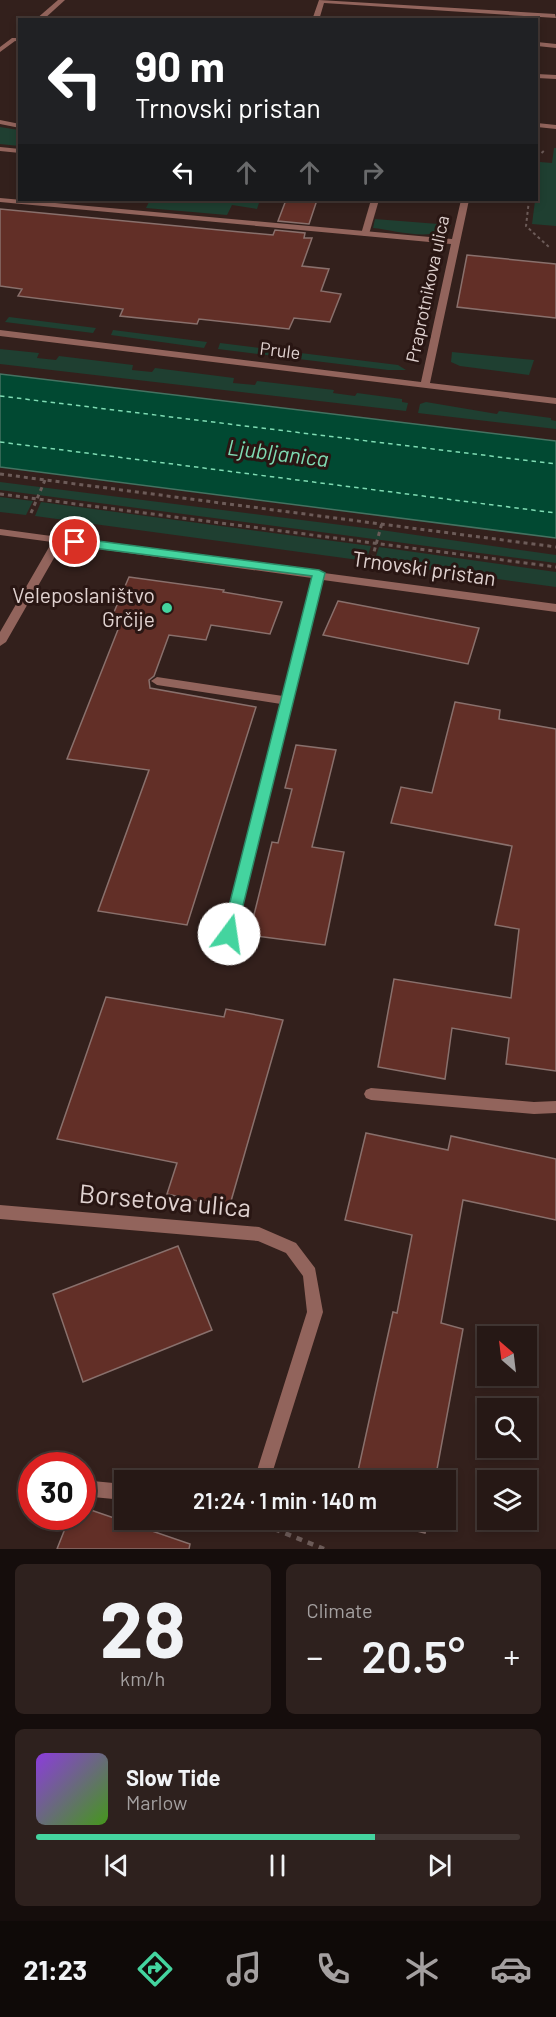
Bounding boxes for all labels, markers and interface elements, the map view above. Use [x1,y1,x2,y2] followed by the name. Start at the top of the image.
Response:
[135,40,225,90] text: 90 m
[36,42,114,120] icon: left
[135,91,321,123] text: Trnovski pristan
[167,156,200,189] icon: left
[230,156,263,189] icon: ahead
[293,156,326,189] icon: ahead
[356,156,389,189] icon: right
[401,213,453,364] street label: Praprotnikova ulica
[259,337,302,363] street label: Prule
[226,433,330,471] water label: Ljubljanica
[49,516,100,567] pin
[58,525,91,558] icon: arrive
[351,545,498,590] street label: Trnovski pristan
[12,582,155,631] place label: Veleposlaništvo Grčije
[160,601,174,615] marker: Veleposlaništvo Grčije
[197,902,261,966] position arrow
[78,1177,252,1222] street label: Borsetova ulica
[477,1326,537,1386] north arrow
[477,1326,537,1530] map controls
[477,1398,537,1458] button: search
[18,1452,96,1530] speed limit sign: 30
[477,1470,537,1530] button: layers
[193,1487,377,1513] text: 21:24 · 1 min · 140 m
[100,1580,186,1674] text: 28
[307,1598,373,1622] text: Climate
[361,1628,465,1682] text: 20.5°
[307,1636,323,1676] text: −
[503,1636,520,1676] text: +
[120,1666,165,1690] text: km/h
[126,1764,221,1790] text: Slow Tide
[126,1790,187,1814] text: Marlow
[100,1849,133,1882] icon: previous
[261,1849,294,1882] icon: pause
[423,1849,456,1882] icon: next
[134,1948,176,1990] icon: directions
[223,1948,265,1990] icon: music
[312,1948,354,1990] icon: phone
[401,1948,443,1990] icon: climate
[490,1948,532,1990] icon: car
[24,1953,87,1985] text: 21:23

